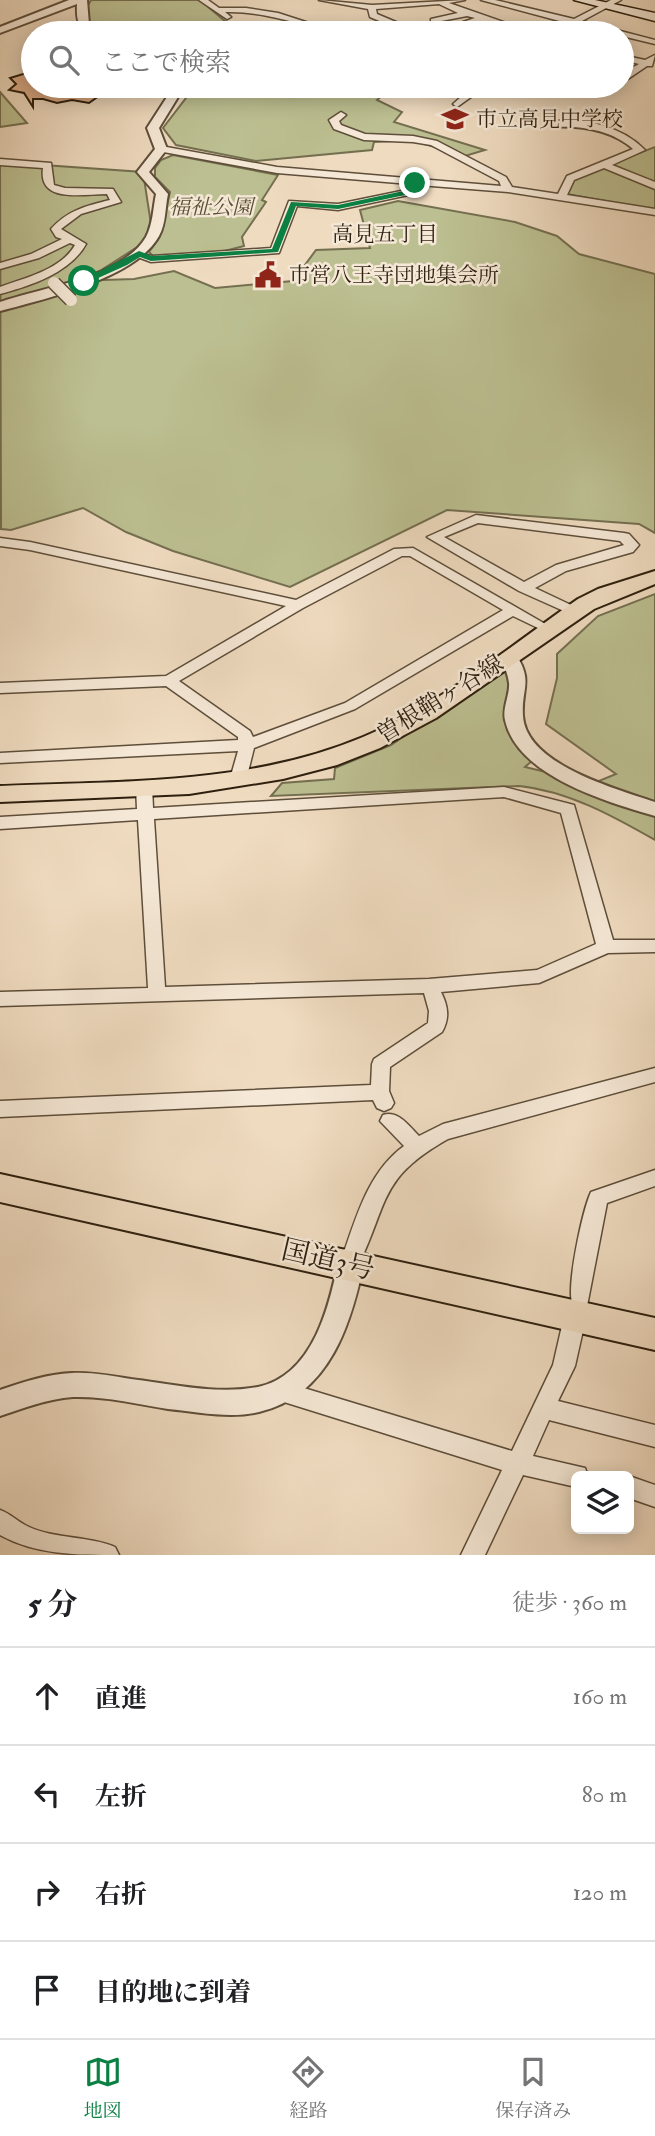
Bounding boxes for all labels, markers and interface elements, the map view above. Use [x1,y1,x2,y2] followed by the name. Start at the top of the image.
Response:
[21,21,634,98] search box
[45,41,83,79] icon: search
[101,47,231,79] text: ここで検索
[440,104,470,134] school or university icon: 市立高見中学校
[476,106,623,133] place label: 市立高見中学校
[399,167,430,198] route end
[169,194,256,221] park label: 福祉公園
[333,221,438,248] district label: 高見五丁目
[253,260,283,290] public building icon: 市営八王寺団地集会所
[289,262,499,289] place label: 市営八王寺団地集会所
[68,265,99,296] route start
[371,648,509,750] street label: 曽根鞘ヶ谷線
[278,1232,378,1288] street label: 国道3号
[571,1471,634,1534] map controls
[571,1471,634,1534] button: layers
[28,1586,78,1623] text: 5 分
[512,1588,627,1617] text: 徒歩 · 360 m
[28,1677,66,1715] icon: ahead
[573,1682,627,1711] text: 160 m
[95,1683,147,1715] text: 直進
[28,1775,66,1813] icon: left
[582,1780,627,1809] text: 80 m
[95,1781,147,1813] text: 左折
[28,1873,66,1911] icon: right
[573,1878,627,1907] text: 120 m
[95,1879,147,1911] text: 右折
[28,1971,66,2009] icon: arrive
[95,1977,251,2009] text: 目的地に到着
[84,2053,122,2123] tab: 地図
[289,2053,327,2123] tab: 経路
[495,2053,571,2123] tab: 保存済み

